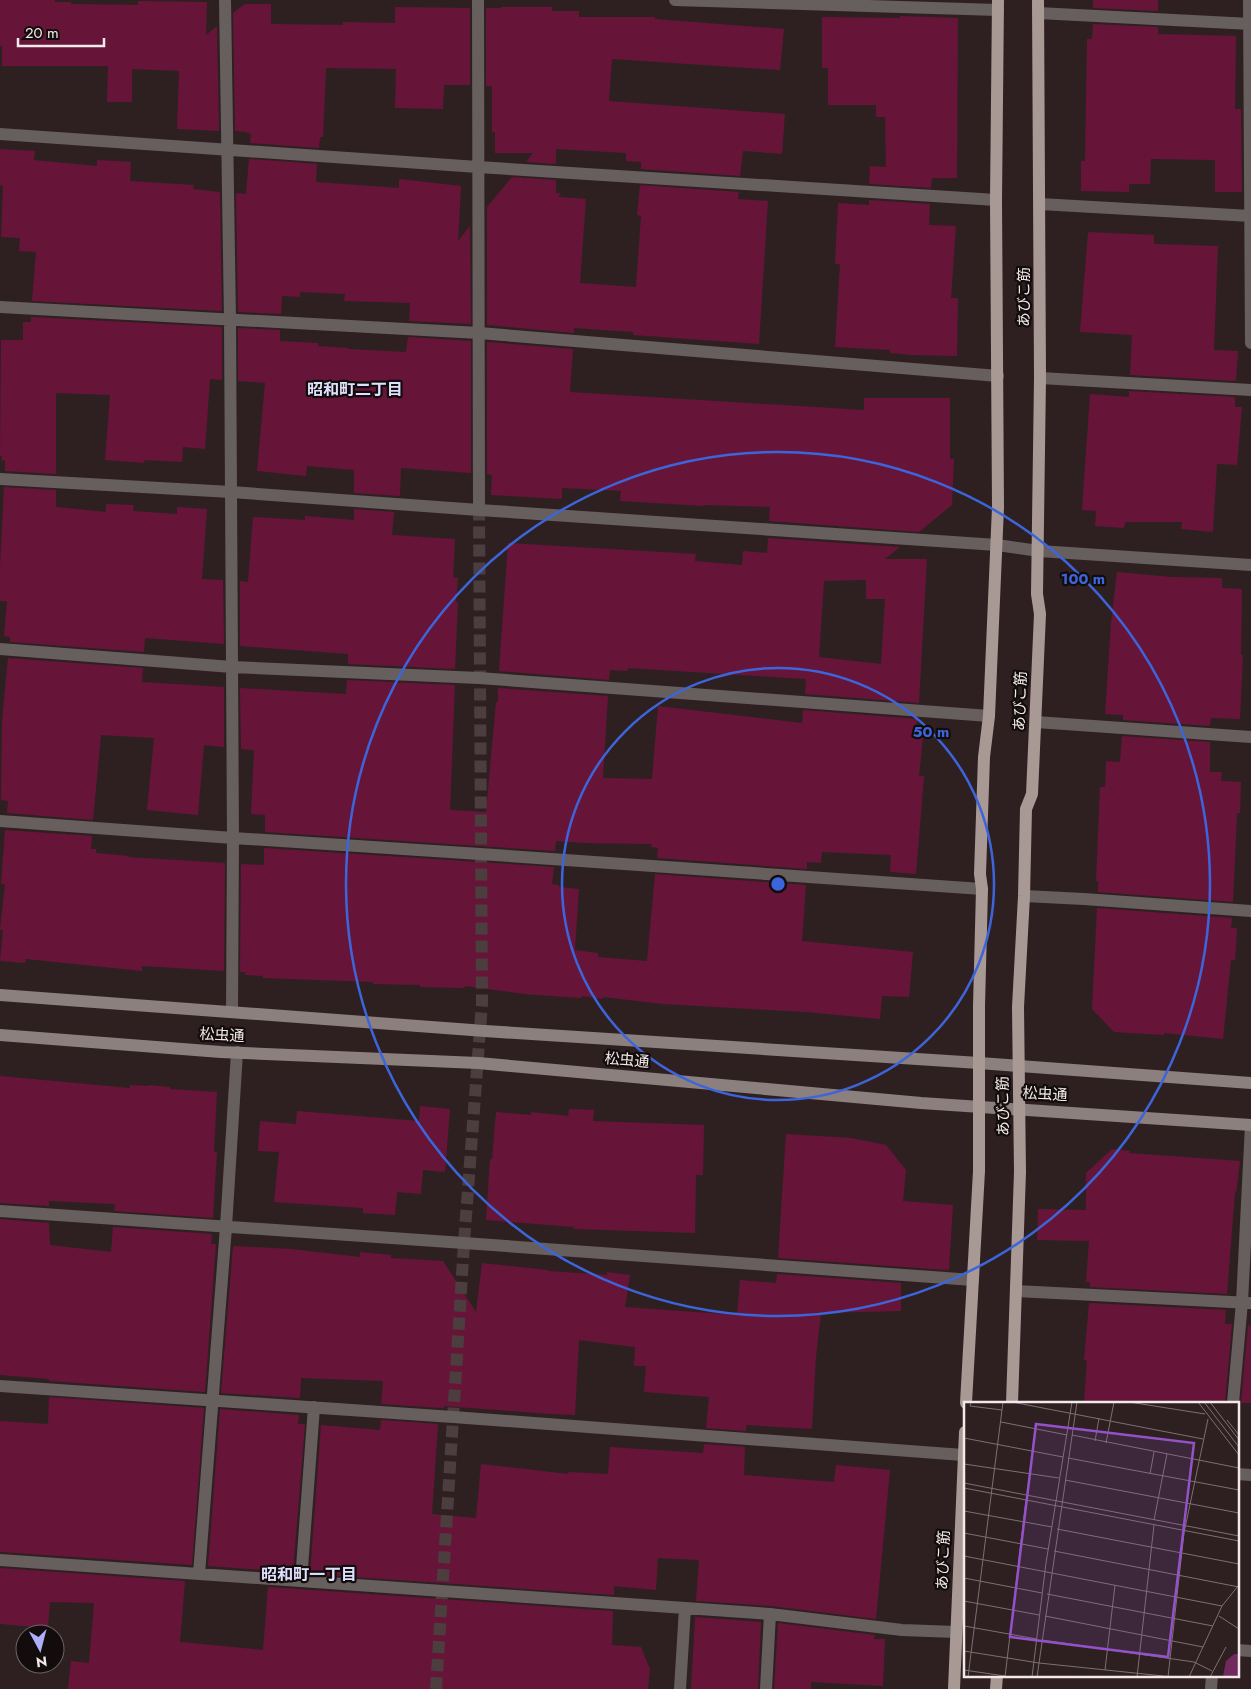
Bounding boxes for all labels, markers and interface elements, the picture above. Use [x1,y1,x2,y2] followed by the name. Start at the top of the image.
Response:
[18,15,104,47] scale bar
[25,22,59,44] text: 20 m
[1013,267,1035,327] street label: あびこ筋
[307,378,403,401] district label: 昭和町二丁目
[1061,568,1105,590] text: 100 m
[1008,671,1032,731] street label: あびこ筋
[913,721,949,743] text: 50 m
[769,875,787,893] centre of rings
[199,1023,245,1047] street label: 松虫通
[604,1047,650,1073] street label: 松虫通
[991,1076,1015,1136] street label: あびこ筋
[1022,1082,1068,1106] street label: 松虫通
[964,1402,1238,1676] inset map
[931,1530,955,1590] street label: あびこ筋
[261,1563,357,1586] district label: 昭和町一丁目
[15,1624,65,1674] north arrow
[35,1651,48,1673] text: N

